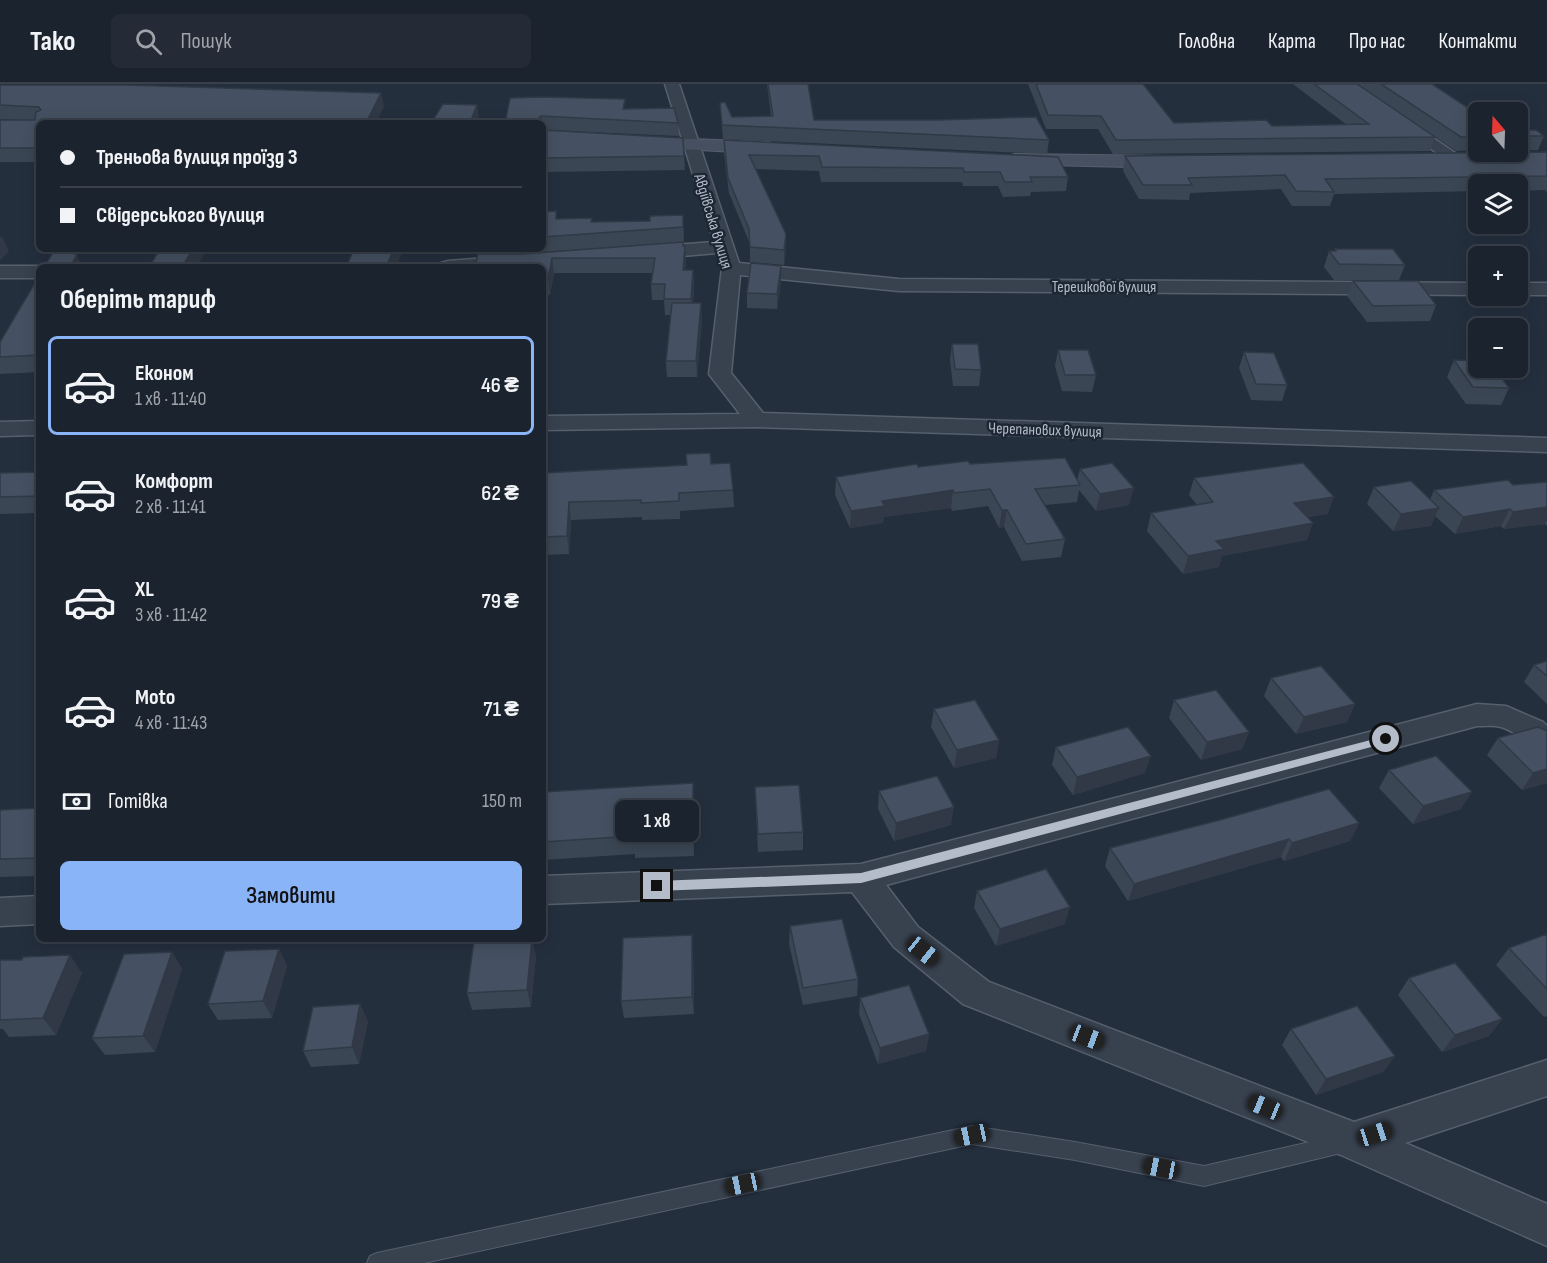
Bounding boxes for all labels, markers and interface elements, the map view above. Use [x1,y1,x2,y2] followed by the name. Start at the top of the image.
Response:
[111,14,531,68] search box
[30,25,75,58] text: Tako
[132,25,165,58] icon: search
[180,28,231,55] text: Пошук
[1178,29,1235,54] text: Головна
[1268,29,1316,54] text: Карта
[1349,29,1405,54] text: Про нас
[1438,29,1517,54] text: Контакти
[1468,102,1528,162] north arrow
[1468,102,1528,378] map controls
[96,144,298,171] text: Треньова вулиця проїзд 3
[689,171,736,271] street label: Авдіївська вулиця
[1468,174,1528,234] button: layers
[96,202,264,229] text: Свiдерського вулиця
[1468,246,1528,306] button: +
[1052,278,1156,297] street label: Терешкової вулиця
[60,284,216,316] text: Оберіть тариф
[1468,318,1528,378] button: −
[63,359,117,413] icon: car
[135,360,194,387] text: Економ
[481,372,519,399] text: 46 ₴
[135,387,206,411] text: 1 хв · 11:40
[988,419,1102,442] street label: Черепанових вулиця
[63,467,117,521] icon: car
[135,468,213,495] text: Комфорт
[481,480,519,507] text: 62 ₴
[135,495,206,519] text: 2 хв · 11:41
[63,575,117,629] icon: car
[135,576,154,603] text: XL
[481,588,519,615] text: 79 ₴
[135,603,207,627] text: 3 хв · 11:42
[63,683,117,737] icon: car
[135,684,175,711] text: Moto
[483,696,519,723] text: 71 ₴
[135,711,207,735] text: 4 хв · 11:43
[1372,725,1399,752] route start
[60,785,93,818] icon: cash
[108,788,168,815] text: Готівка
[482,789,522,813] text: 150 m
[615,799,699,841] callout: 1 хв
[643,809,671,833] text: 1 хв
[60,861,522,930] button: Замовити
[643,872,670,899] route end
[903,933,943,969] car
[1067,1022,1107,1052] car
[1245,1092,1285,1122] car
[1355,1120,1395,1148] car
[953,1122,991,1148] car
[1142,1156,1180,1180] car
[724,1171,762,1197] car

